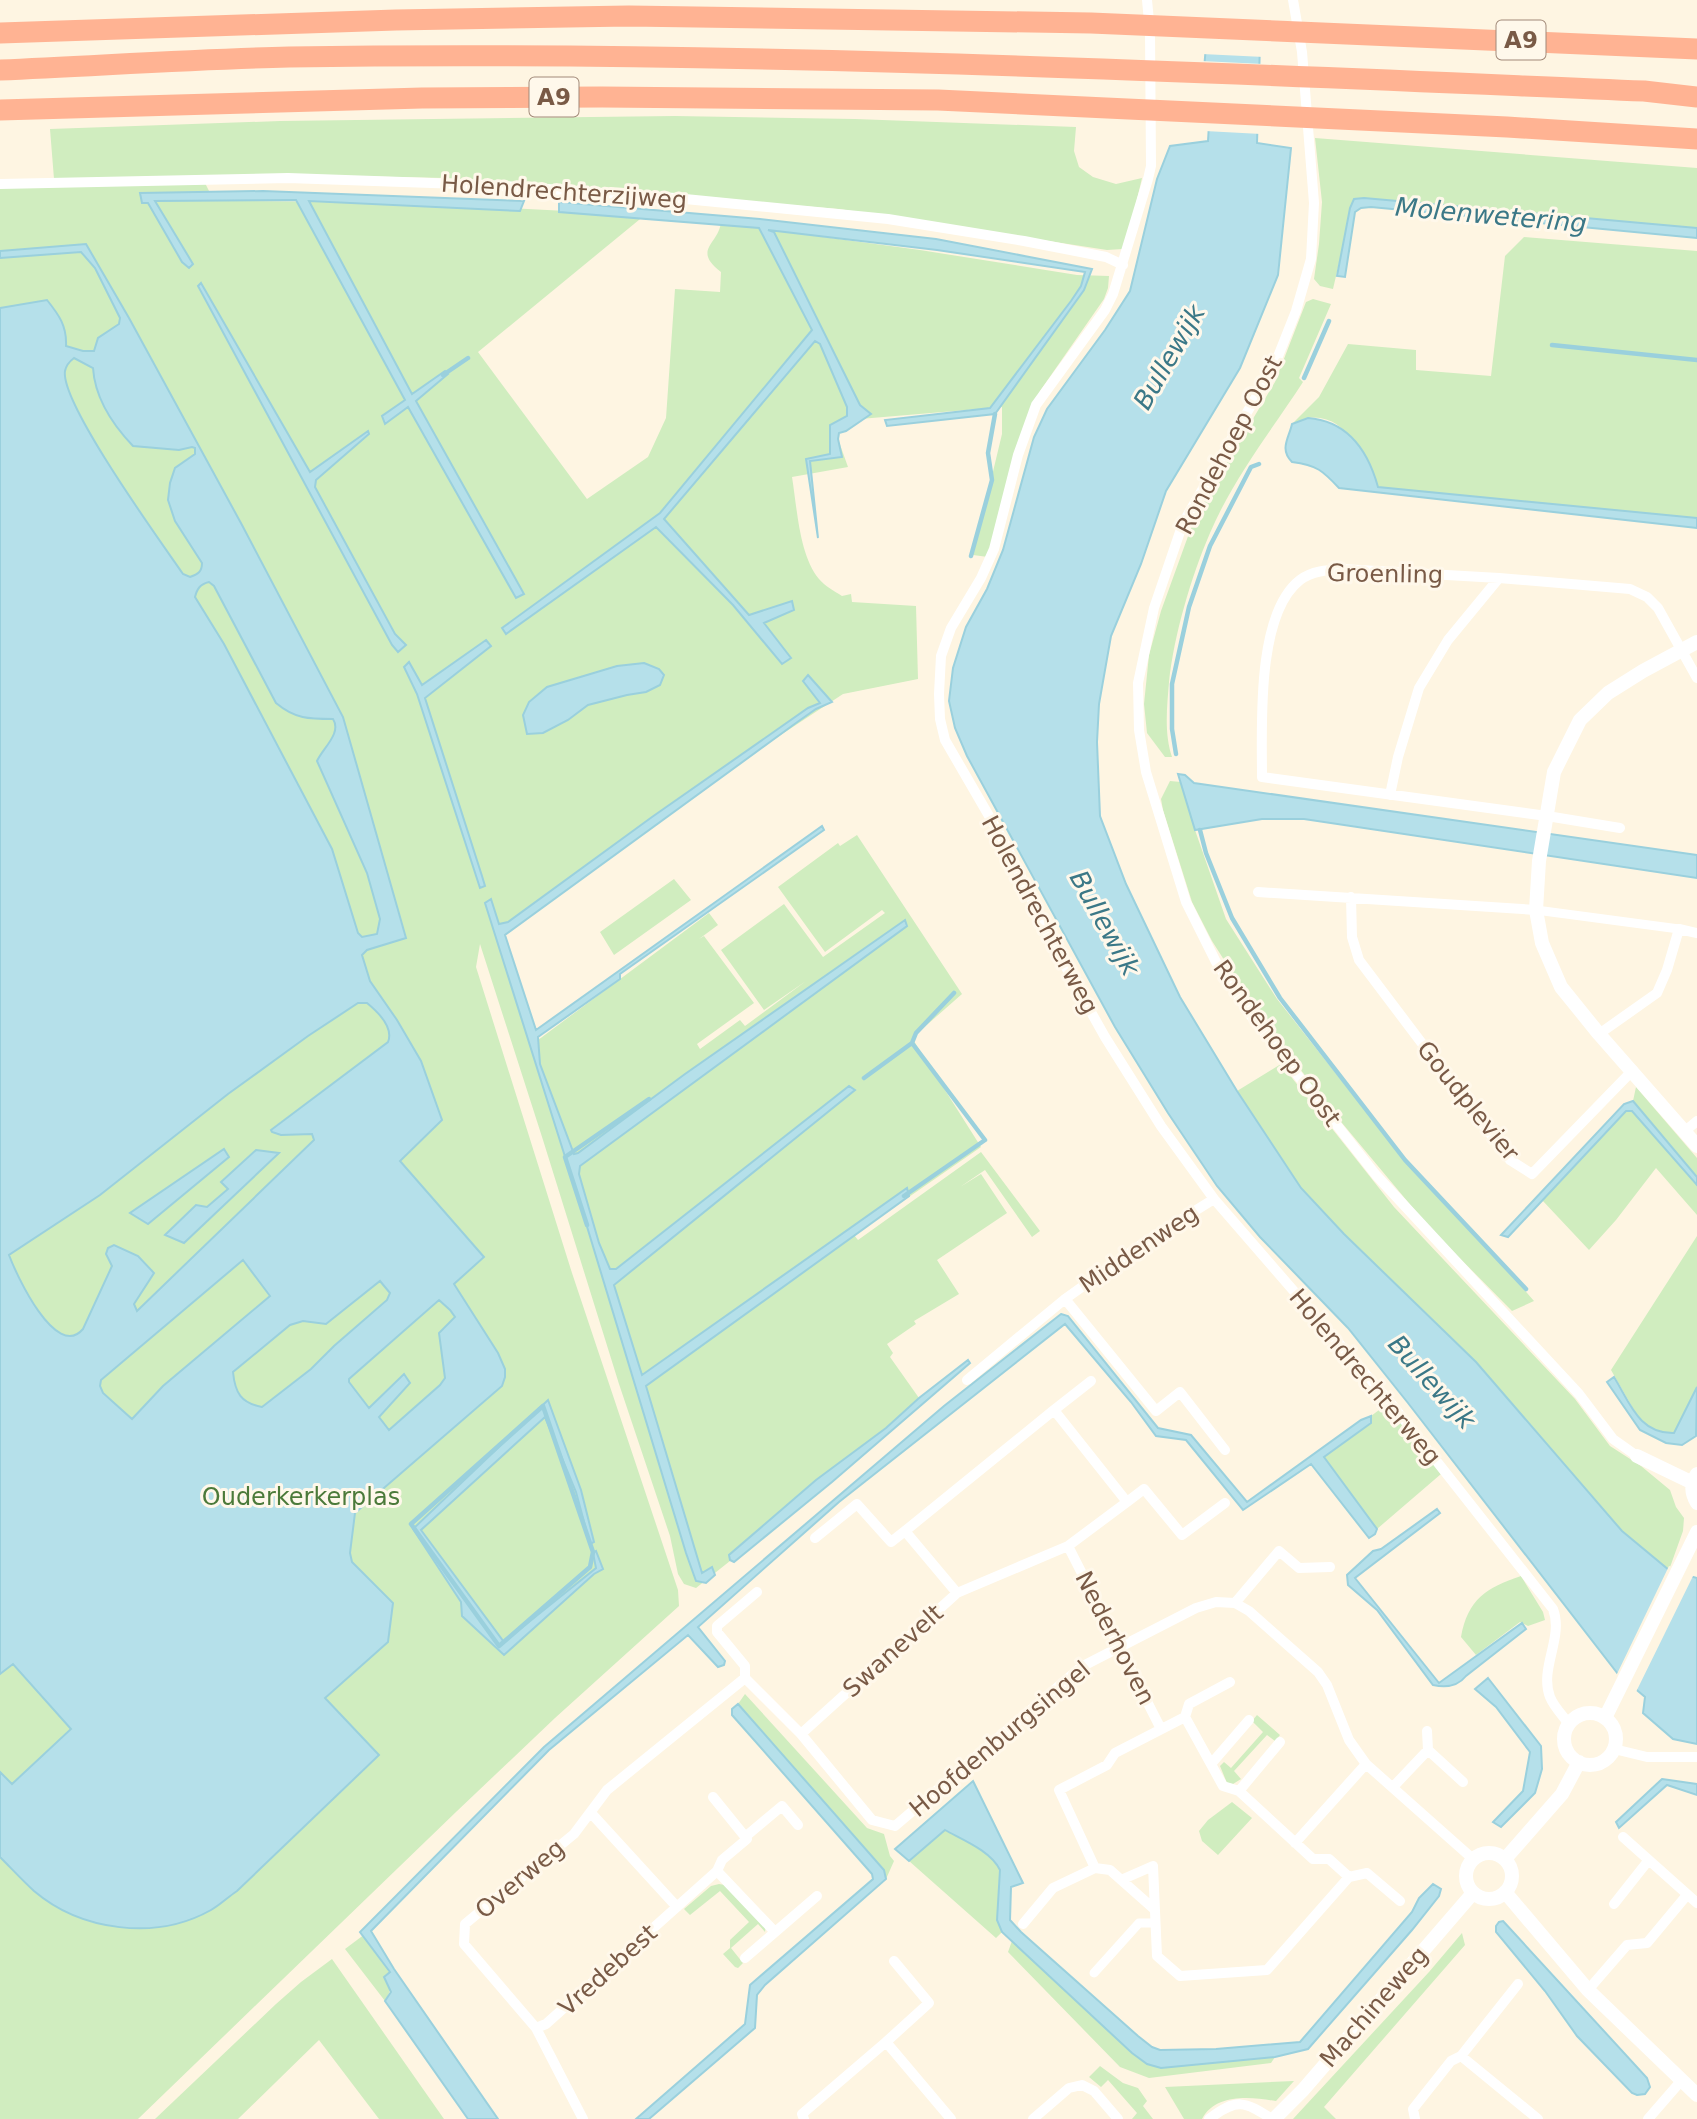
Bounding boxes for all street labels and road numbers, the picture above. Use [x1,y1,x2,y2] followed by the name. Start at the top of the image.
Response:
[1496,20,1546,60] road number: A9
[530,78,578,116] road number: A9
[440,169,688,215] street label: Holendrechterzijweg
[1170,351,1288,539] street label: Rondehoep Oost
[1327,559,1443,589] street label: Groenling
[976,811,1104,1019] street label: Holendrechterweg
[1207,954,1347,1132] street label: Rondehoep Oost
[1411,1035,1525,1167] street label: Goudplevier
[1074,1199,1204,1299] street label: Middenweg
[1283,1283,1447,1471] street label: Holendrechterweg
[1069,1566,1161,1710] street label: Nederhoven
[837,1599,949,1703] street label: Swanevelt
[904,1655,1096,1823] street label: Hoofdenburgsingel
[470,1834,570,1924] street label: Overweg
[553,1919,663,2021] street label: Vredebest
[1314,1941,1434,2073] street label: Machineweg

